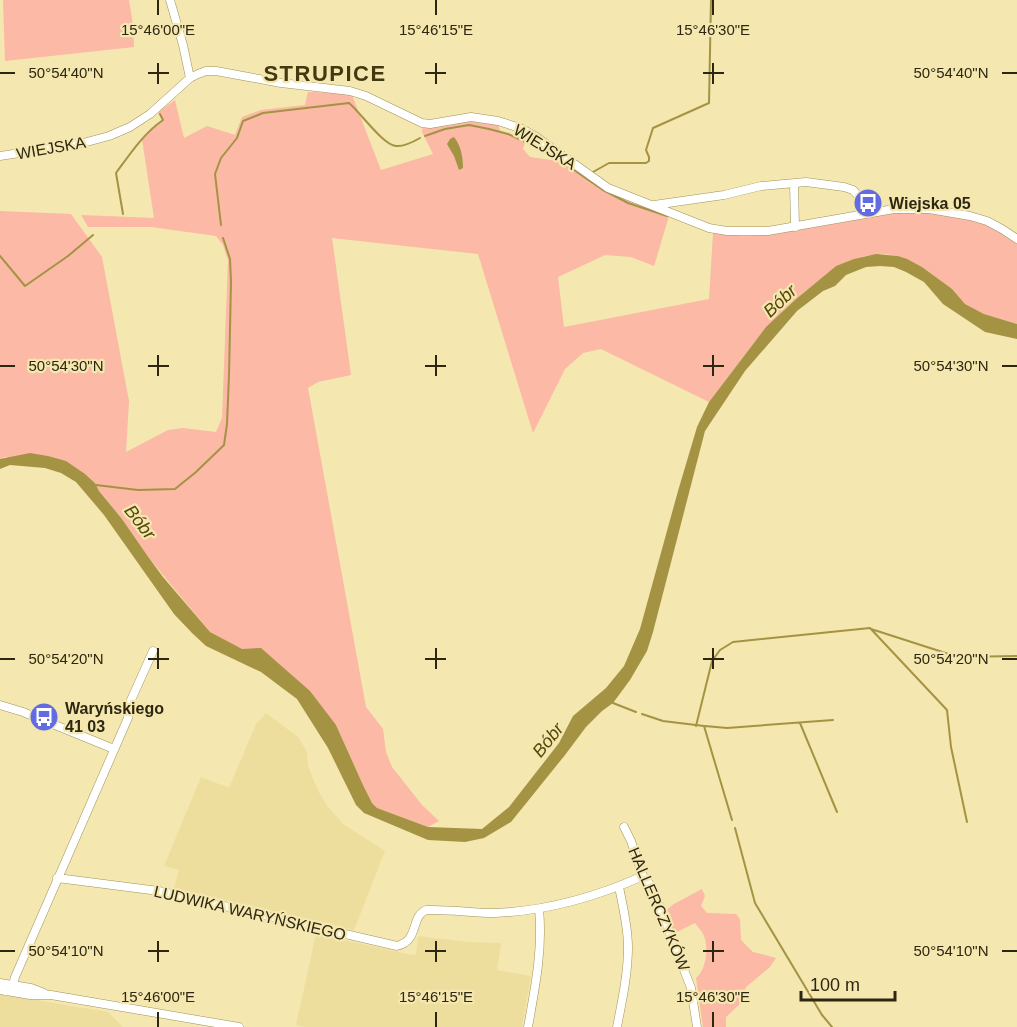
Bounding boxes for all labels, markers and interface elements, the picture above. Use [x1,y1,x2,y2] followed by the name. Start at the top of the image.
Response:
[121,21,195,38] text: 15°46'00"E
[399,21,473,38] text: 15°46'15"E
[676,21,750,38] text: 15°46'30"E
[263,61,387,86] district label: STRUPICE
[28,64,104,81] text: 50°54'40"N
[913,64,989,81] text: 50°54'40"N
[511,121,580,173] street label: WIEJSKA
[15,133,87,162] street label: WIEJSKA
[852,187,884,219] bus stop icon: Wiejska 05
[889,195,971,212] place label: Wiejska 05
[759,280,801,321] water label: Bóbr
[28,357,104,374] text: 50°54'30"N
[913,357,989,374] text: 50°54'30"N
[120,501,160,544] water label: Bóbr
[28,650,104,667] text: 50°54'20"N
[913,650,989,667] text: 50°54'20"N
[65,700,164,735] place label: Waryńskiego 41 03
[28,701,60,733] bus stop icon: Waryńskiego 41 03
[528,718,568,761] water label: Bóbr
[625,844,694,974] street label: HALLERCZYKÓW
[152,882,348,943] street label: LUDWIKA WARYŃSKIEGO
[28,942,104,959] text: 50°54'10"N
[913,942,989,959] text: 50°54'10"N
[801,964,896,1002] scale bar
[810,975,860,995] text: 100 m
[121,988,195,1005] text: 15°46'00"E
[399,988,473,1005] text: 15°46'15"E
[676,988,750,1005] text: 15°46'30"E

